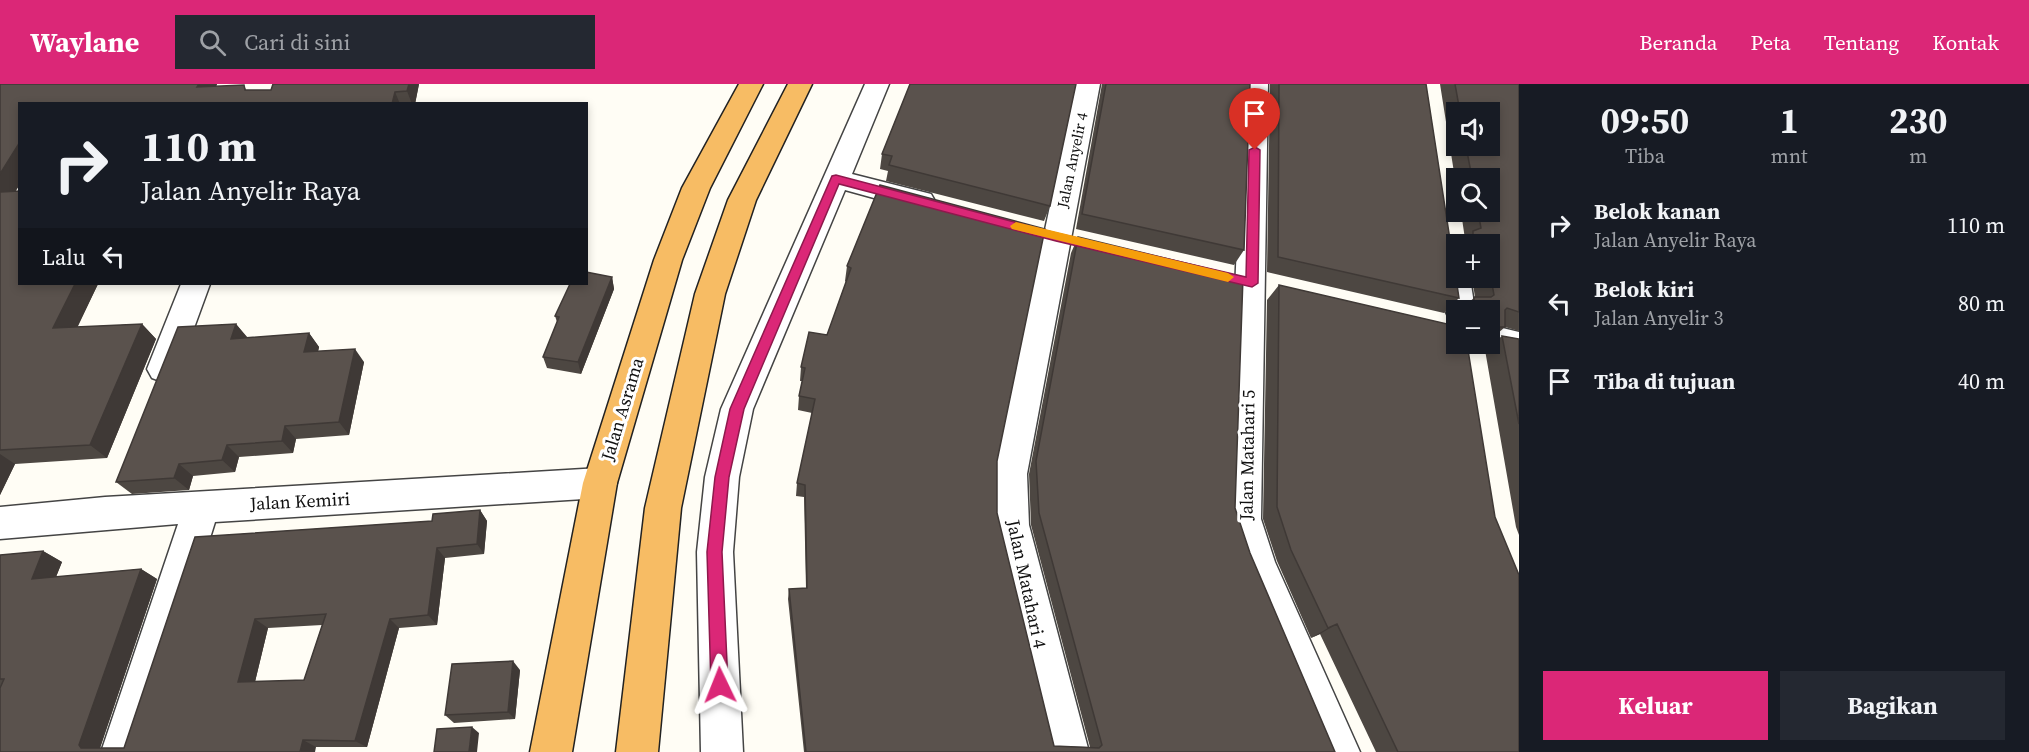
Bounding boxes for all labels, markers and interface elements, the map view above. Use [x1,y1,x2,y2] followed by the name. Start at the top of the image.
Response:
[175,15,595,69] search box
[30,23,139,61] text: Waylane
[196,26,229,59] icon: search
[244,27,350,57] text: Cari di sini
[1639,28,1718,57] text: Beranda
[1751,28,1791,57] text: Peta
[1824,28,1899,57] text: Tentang
[1932,28,1999,57] text: Kontak
[1229,88,1280,150] pin
[1601,96,1689,145] text: 09:50
[1779,96,1799,145] text: 1
[1889,96,1947,145] text: 230
[1238,97,1271,130] icon: arrive
[1446,102,1500,354] map controls
[1446,102,1500,156] button: sound
[1051,110,1092,211] street label: Jalan Anyelir 4
[141,117,256,175] text: 110 m
[42,126,120,204] icon: right
[1625,142,1665,170] text: Tiba
[1771,142,1807,170] text: mnt
[1909,142,1927,170] text: m
[1446,168,1500,222] button: search
[141,172,360,209] text: Jalan Anyelir Raya
[1594,196,1720,226] text: Belok kanan
[1543,209,1576,242] icon: right
[1947,210,2005,240] text: 110 m
[1594,226,1757,254] text: Jalan Anyelir Raya
[1446,234,1500,288] button: +
[97,240,130,273] icon: left
[42,242,85,272] text: Lalu
[1594,274,1694,304] text: Belok kiri
[1543,287,1576,320] icon: left
[1958,288,2005,318] text: 80 m
[1446,300,1500,354] button: −
[1594,304,1723,332] text: Jalan Anyelir 3
[594,354,650,464] street label: Jalan Asrama
[1543,365,1576,398] icon: arrive
[1594,366,1735,396] text: Tiba di tujuan
[1958,366,2005,396] text: 40 m
[1233,389,1261,522] street label: Jalan Matahari 5
[248,486,351,516] street label: Jalan Kemiri
[1001,516,1053,651] street label: Jalan Matahari 4
[688,653,752,717] position arrow
[1543,671,1768,740] button: Keluar
[1780,671,2005,740] button: Bagikan

